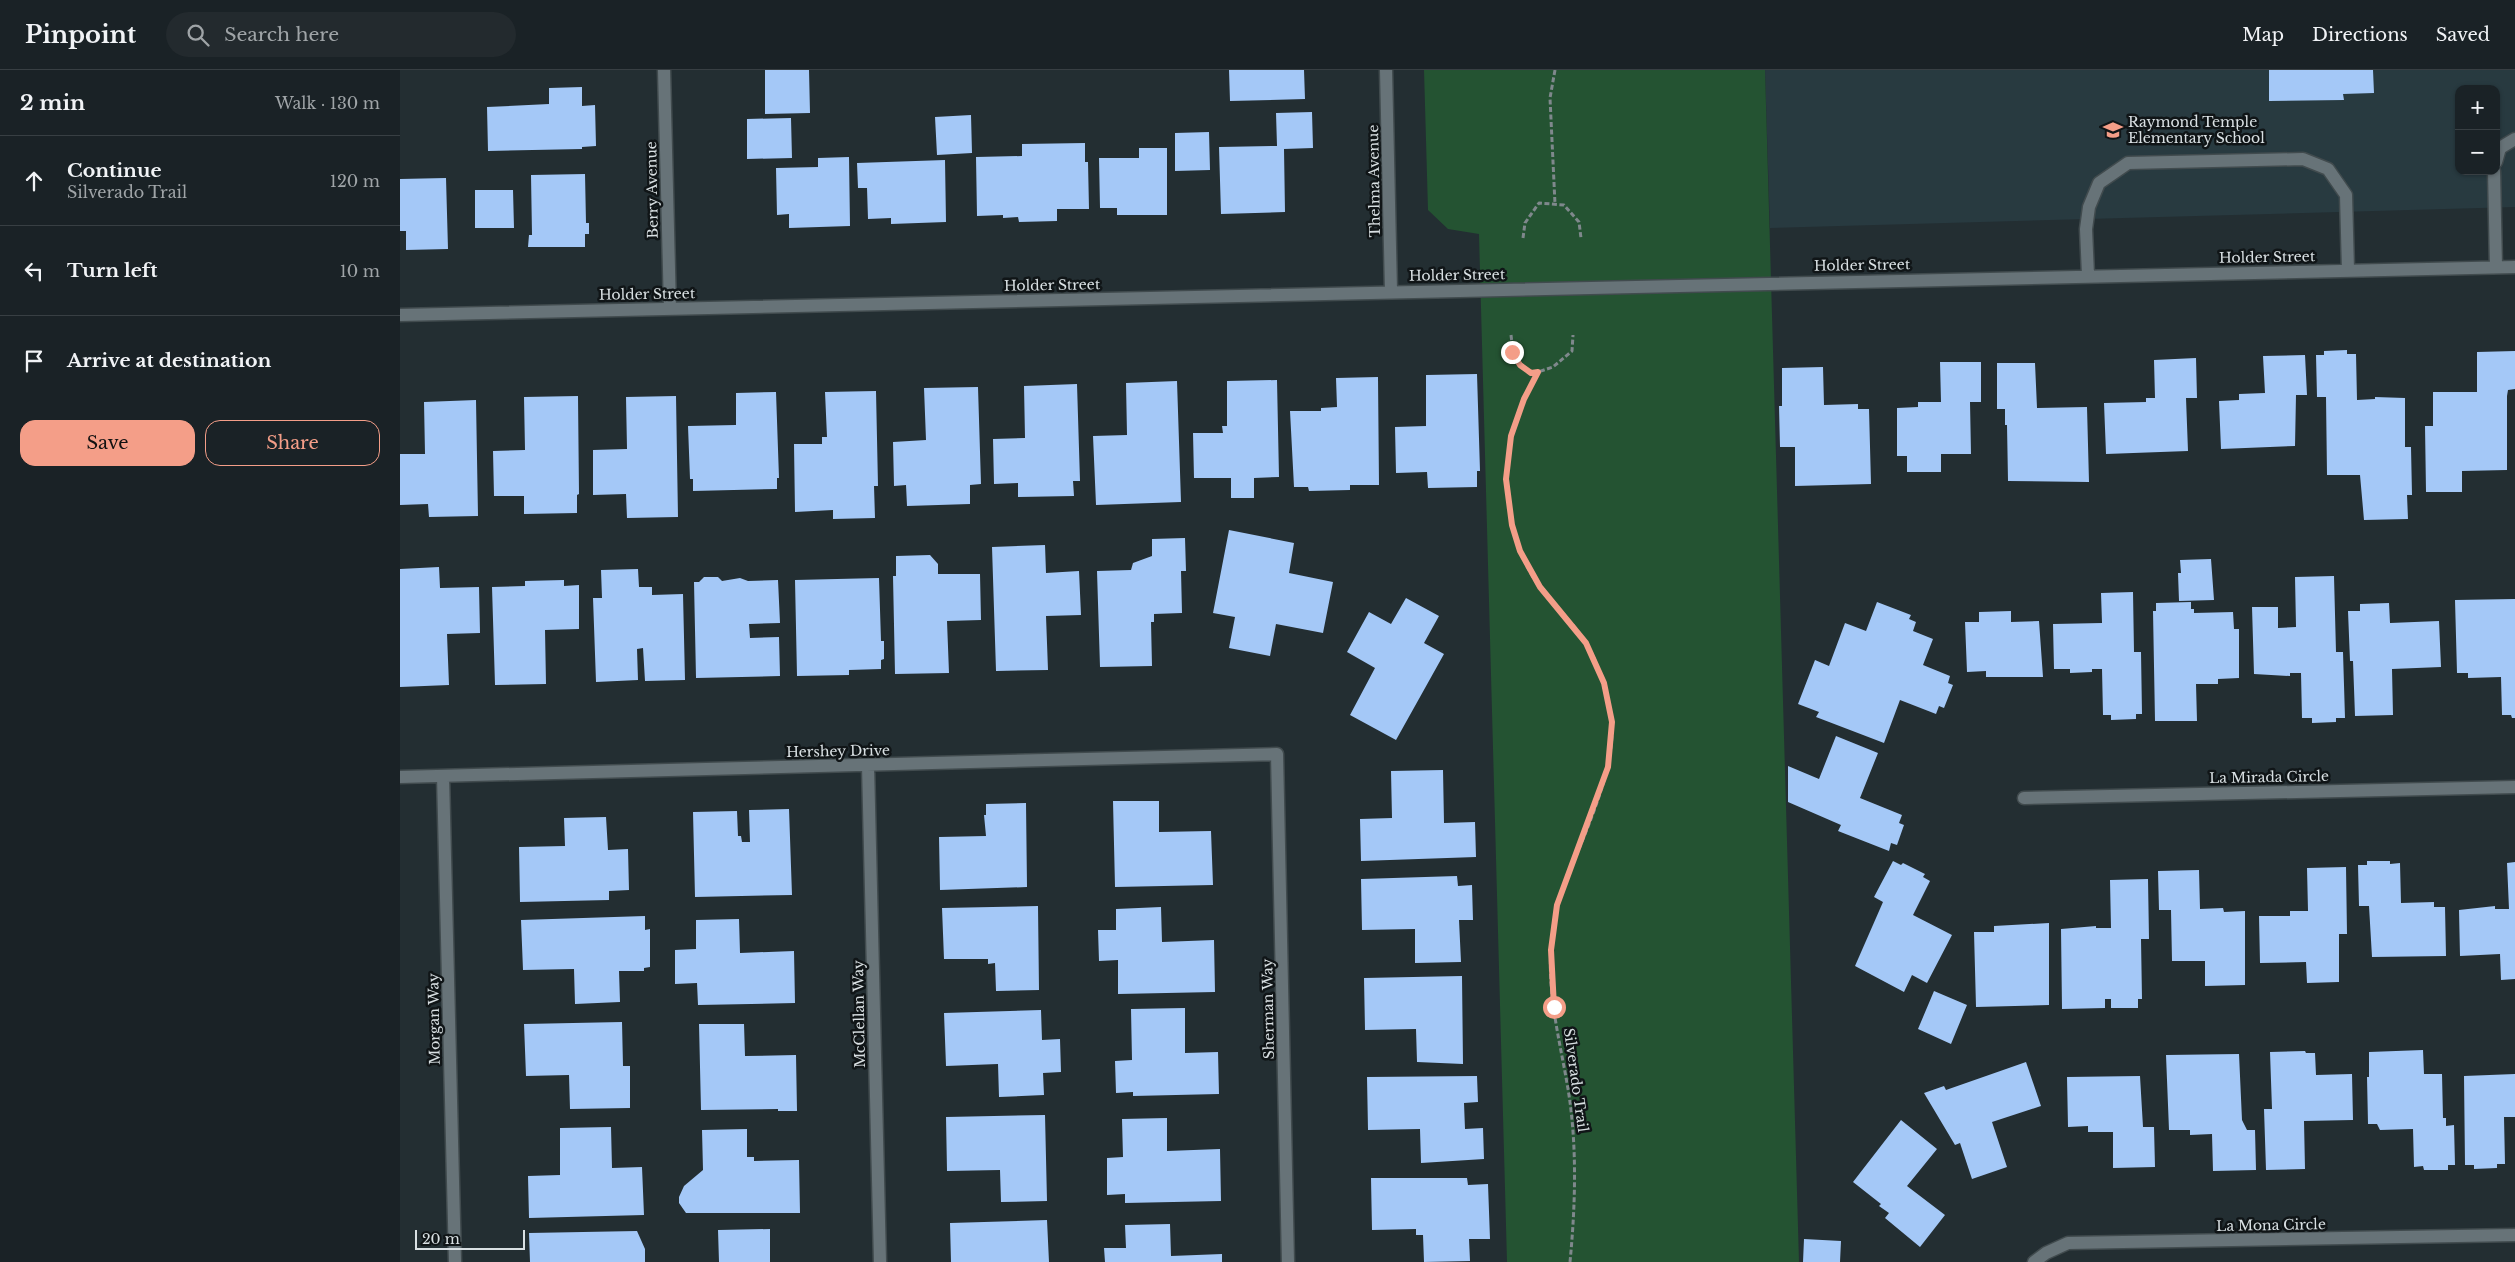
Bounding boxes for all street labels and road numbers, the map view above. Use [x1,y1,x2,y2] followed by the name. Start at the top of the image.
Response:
[1364,124,1384,238] street label: Thelma Avenue
[642,141,662,239] street label: Berry Avenue
[2219,247,2316,267] street label: Holder Street
[1814,255,1911,275] street label: Holder Street
[1409,265,1506,285] street label: Holder Street
[1004,275,1101,295] street label: Holder Street
[599,284,696,304] street label: Holder Street
[786,741,890,761] street label: Hershey Drive
[2209,767,2329,787] street label: La Mirada Circle
[1258,958,1278,1060] street label: Sherman Way
[849,960,869,1068] street label: McClellan Way
[424,973,444,1065] street label: Morgan Way
[1560,1027,1592,1134] street label: Silverado Trail
[2216,1215,2326,1235] street label: La Mona Circle

